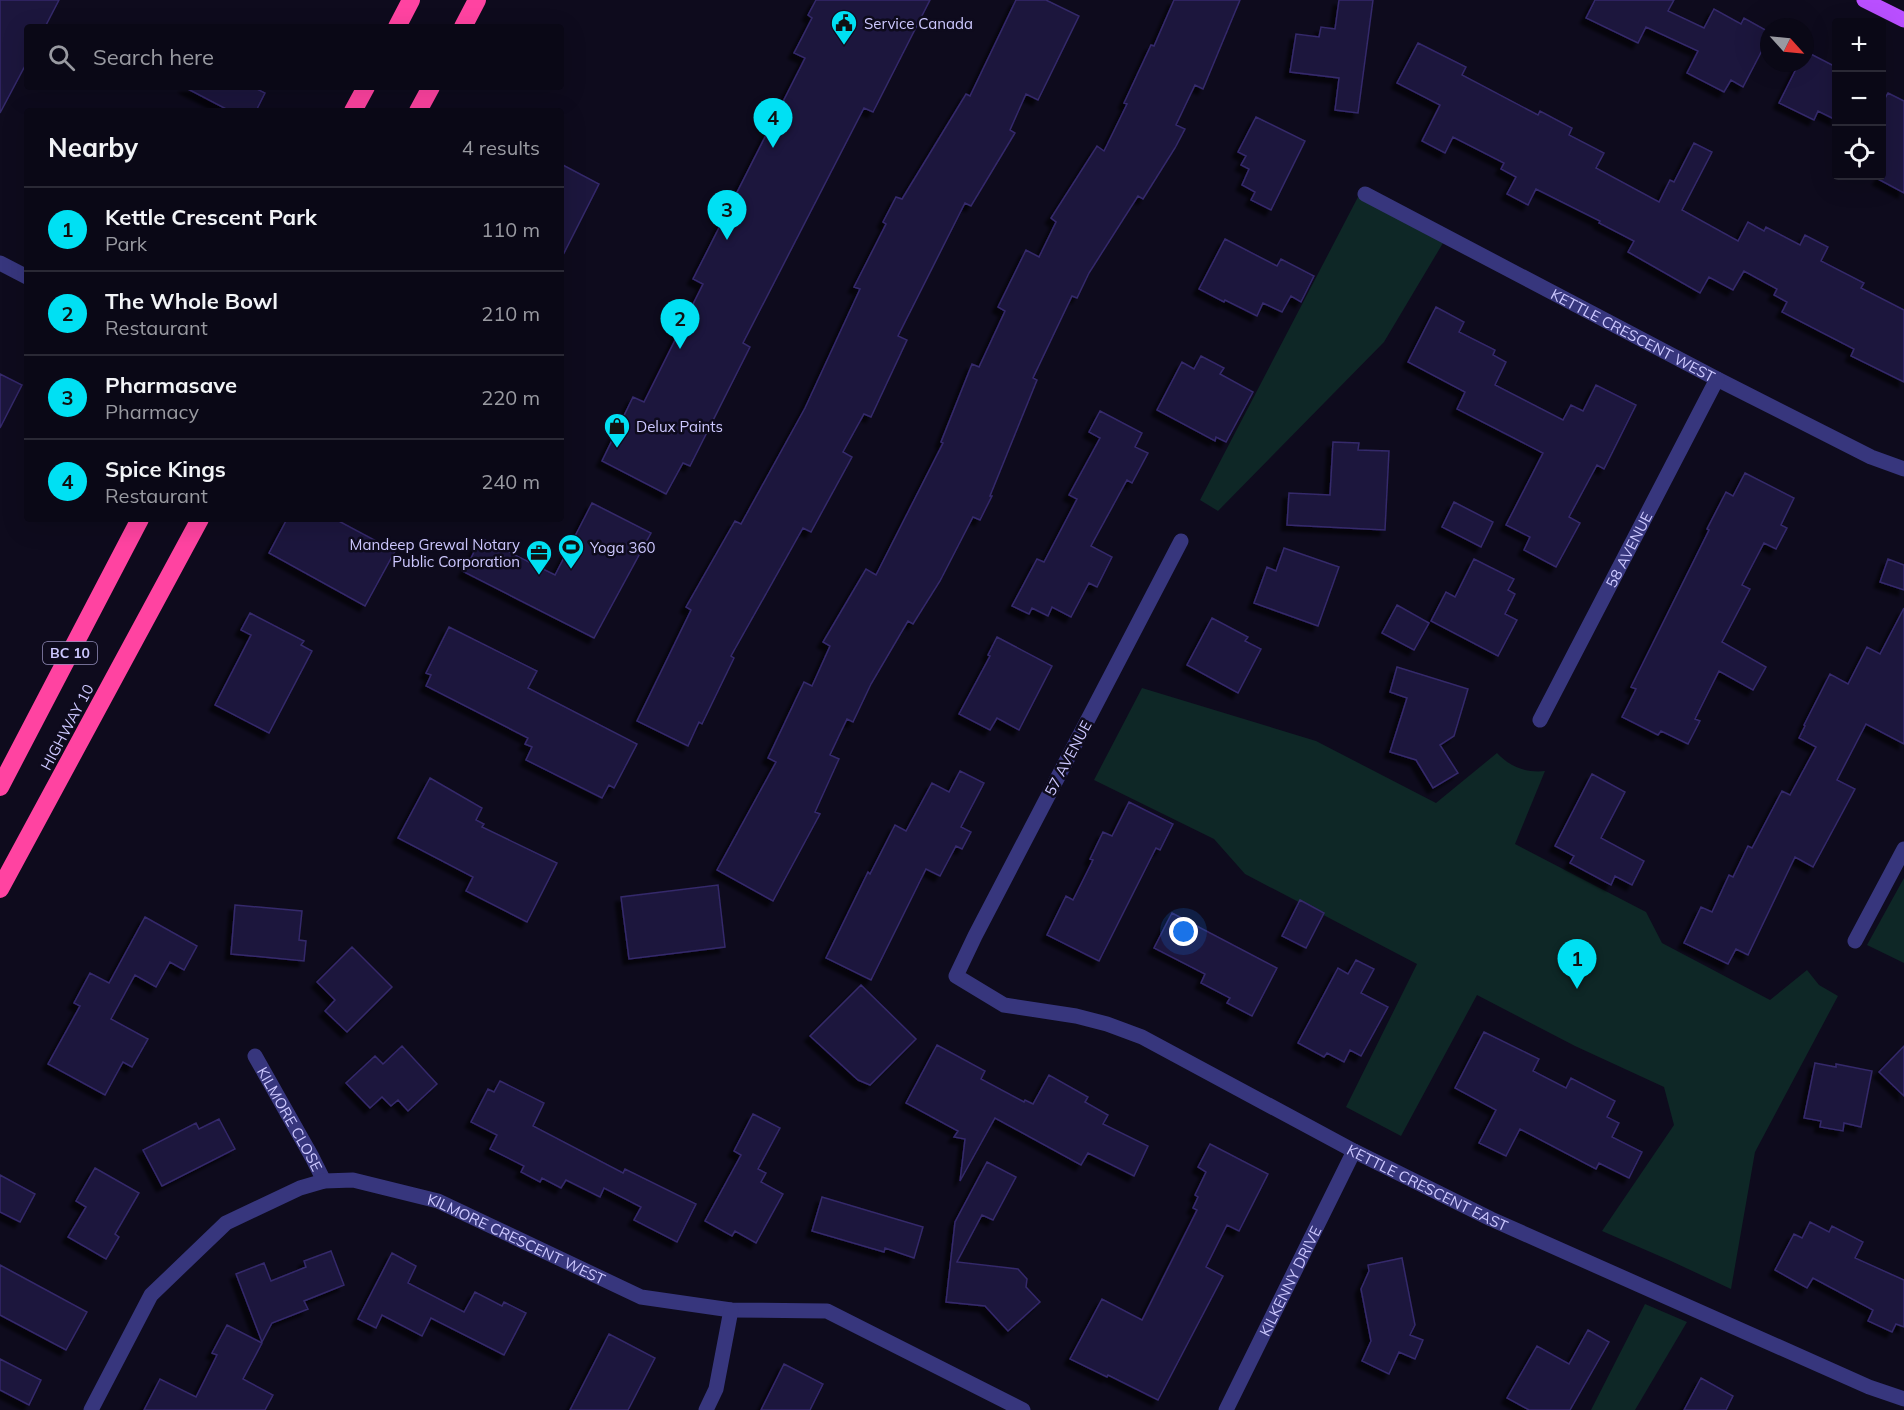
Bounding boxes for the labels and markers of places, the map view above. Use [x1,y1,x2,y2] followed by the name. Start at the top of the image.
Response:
[829,8,859,46] public building icon: Service Canada
[864,14,973,33] place label: Service Canada
[754,98,792,148] pin: 4
[708,190,746,240] pin: 3
[660,300,700,349] pin: 2
[602,411,632,449] shop icon: Delux Paints
[636,417,723,436] place label: Delux Paints
[556,532,586,570] sports icon: Yoga 360
[350,535,520,571] place label: Mandeep Grewal Notary Public Corporation
[524,538,554,576] office icon: Mandeep Grewal Notary Public Corporation
[589,538,655,557] place label: Yoga 360
[1558,940,1596,989] pin: 1

